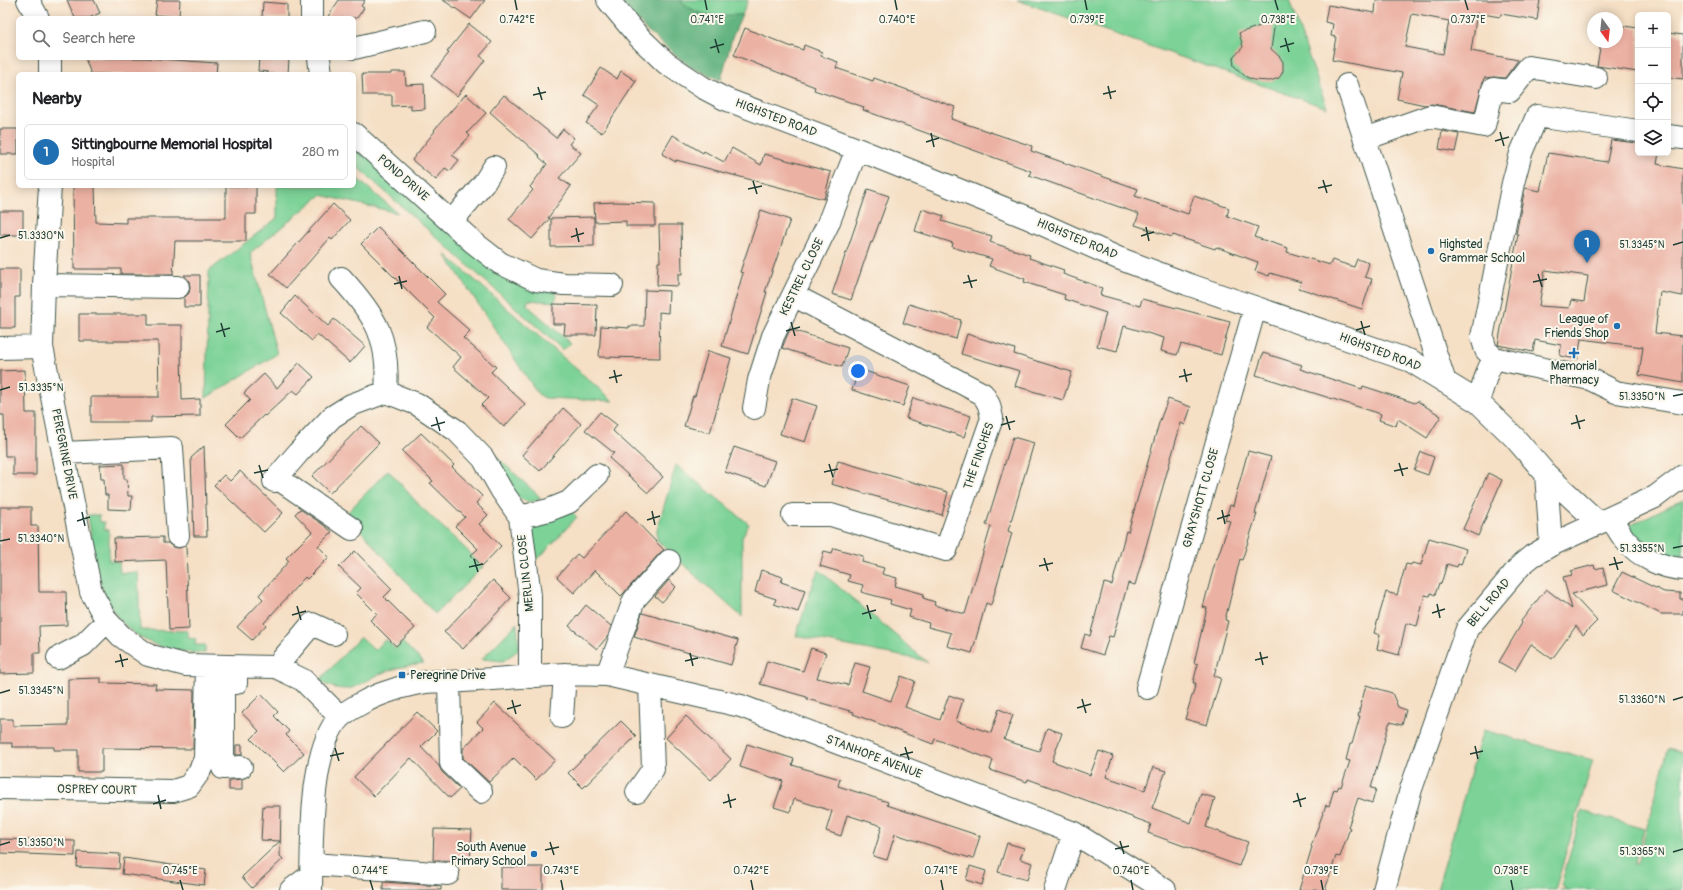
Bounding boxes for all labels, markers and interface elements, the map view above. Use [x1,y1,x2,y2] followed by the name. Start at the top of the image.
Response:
[1587,12,1623,48] north arrow
[1635,12,1671,156] map controls
[1635,12,1671,48] button: +
[499,14,535,26] text: 0.742°E
[690,14,724,26] text: 0.741°E
[879,14,915,26] text: 0.740°E
[1070,14,1104,26] text: 0.739°E
[1261,14,1295,26] text: 0.738°E
[1451,14,1485,26] text: 0.737°E
[16,16,356,60] search box
[30,27,52,49] icon: search
[62,29,135,48] text: Search here
[1635,48,1671,84] button: −
[1635,84,1671,120] button: locate
[32,88,81,109] text: Nearby
[733,96,819,141] street label: HIGHSTED ROAD
[1635,120,1671,156] button: layers
[71,135,272,154] text: Sittingbourne Memorial Hospital
[43,144,49,160] text: 1
[302,144,339,160] text: 280 m
[374,151,432,205] street label: POND DRIVE
[71,154,115,170] text: Hospital
[1034,215,1120,263] street label: HIGHSTED ROAD
[18,230,64,242] text: 51.3330°N
[1574,230,1600,263] pin: 1
[777,236,827,318] street label: KESTREL CLOSE
[1439,237,1525,266] place label: Highsted Grammar School
[1619,239,1665,251] text: 51.3345°N
[1426,246,1436,256] marker: Highsted Grammar School
[1544,312,1609,341] place label: League of Friends Shop
[1612,321,1622,331] marker: League of Friends Shop
[1337,330,1423,375] street label: HIGHSTED ROAD
[1569,348,1579,358] marker: Memorial Pharmacy
[1549,359,1599,388] place label: Memorial Pharmacy
[848,361,868,381] your location
[19,382,64,394] text: 51.3335°N
[1619,391,1665,403] text: 51.3350°N
[48,407,80,501] street label: PEREGRINE DRIVE
[961,420,997,492] street label: THE FINCHES
[1180,447,1222,549] street label: GRAYSHOTT CLOSE
[18,533,64,545] text: 51.3340°N
[514,534,538,612] street label: MERLIN CLOSE
[1620,543,1665,555] text: 51.3355°N
[1464,575,1514,630] street label: BELL ROAD
[410,668,486,683] place label: Peregrine Drive
[397,670,407,680] marker: Peregrine Drive
[18,685,64,697] text: 51.3345°N
[1619,694,1665,706] text: 51.3360°N
[824,732,924,782] street label: STANHOPE AVENUE
[57,782,138,798] street label: OSPREY COURT
[18,837,64,849] text: 51.3350°N
[451,840,526,869] place label: South Avenue Primary School
[1619,846,1665,858] text: 51.3365°N
[529,849,539,859] marker: South Avenue Primary School
[162,865,198,877] text: 0.745°E
[352,865,388,877] text: 0.744°E
[543,865,579,877] text: 0.743°E
[733,865,769,877] text: 0.742°E
[924,865,958,877] text: 0.741°E
[1113,865,1149,877] text: 0.740°E
[1304,865,1338,877] text: 0.739°E
[1494,865,1528,877] text: 0.738°E

